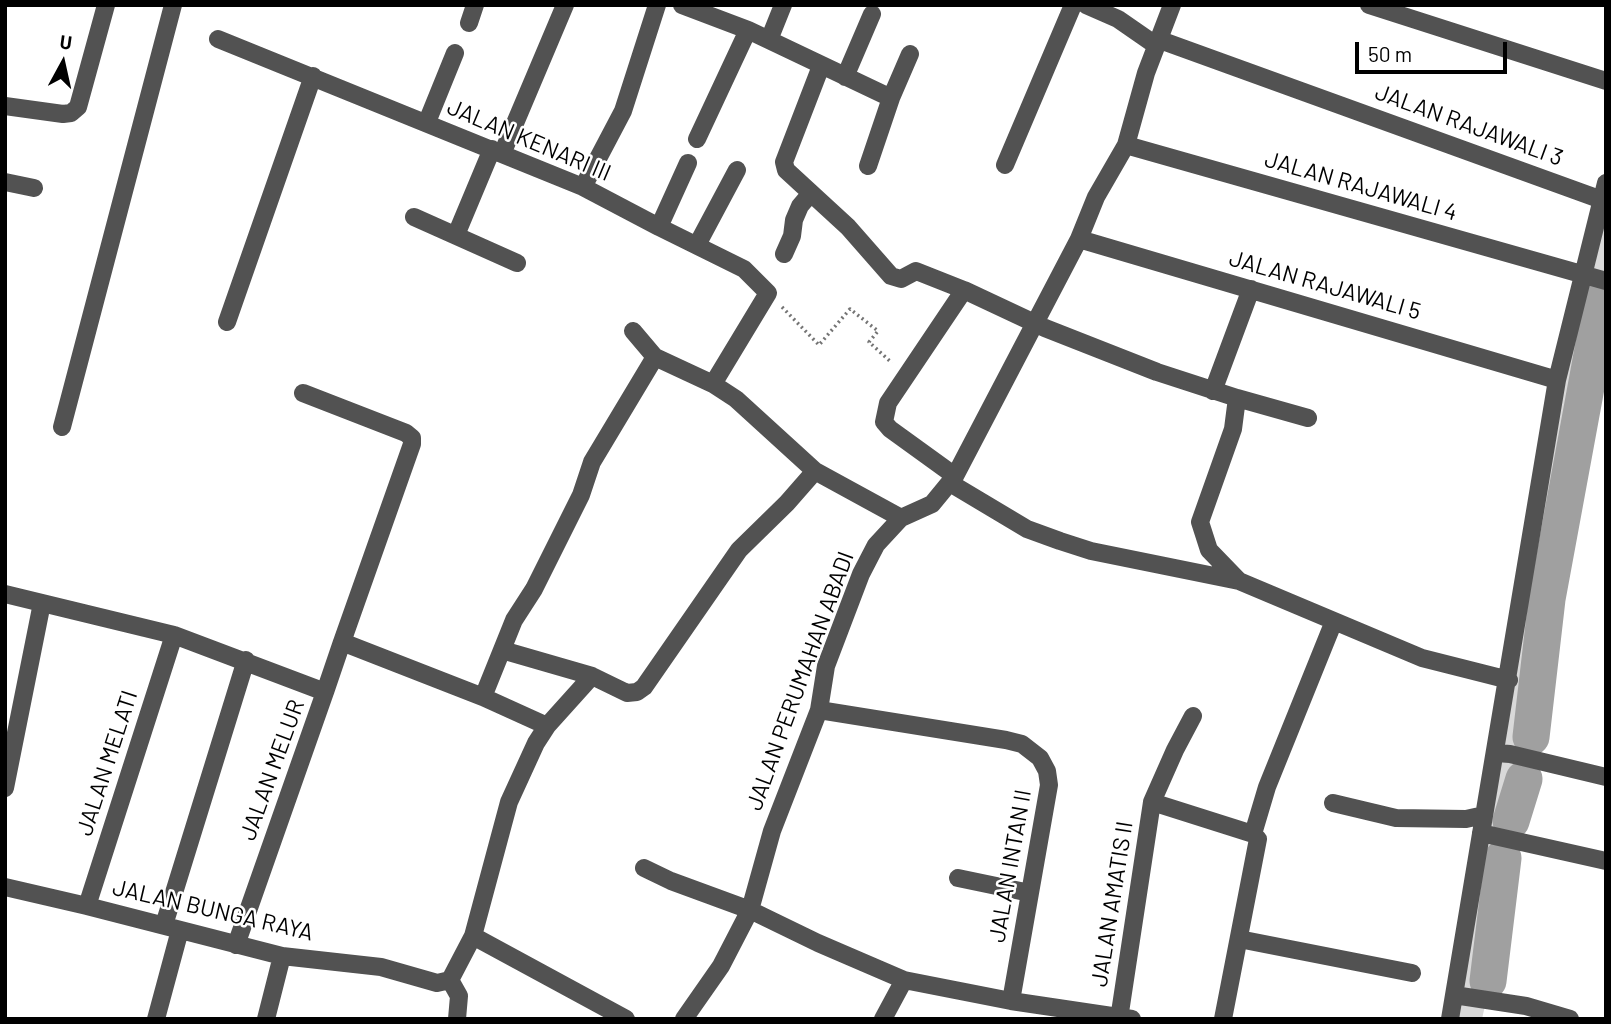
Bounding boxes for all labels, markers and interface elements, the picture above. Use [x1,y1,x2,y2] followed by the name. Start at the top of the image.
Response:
[28,28,98,98] north arrow
[1359,28,1511,72] scale bar
[58,29,74,54] text: U
[1368,41,1412,66] text: 50 m
[1371,78,1567,172] street label: JALAN RAJAWALI 3
[443,93,615,187] street label: JALAN KENARI III
[1262,145,1460,227] street label: JALAN RAJAWALI 4
[1226,244,1424,326] street label: JALAN RAJAWALI 5
[740,548,860,814] street label: JALAN PERUMAHAN ABADI
[71,687,143,839] street label: JALAN MELATI
[234,696,310,844] street label: JALAN MELUR
[983,788,1037,944] street label: JALAN INTAN II
[1085,819,1139,989] street label: JALAN AMATIS II
[110,873,316,947] street label: JALAN BUNGA RAYA

